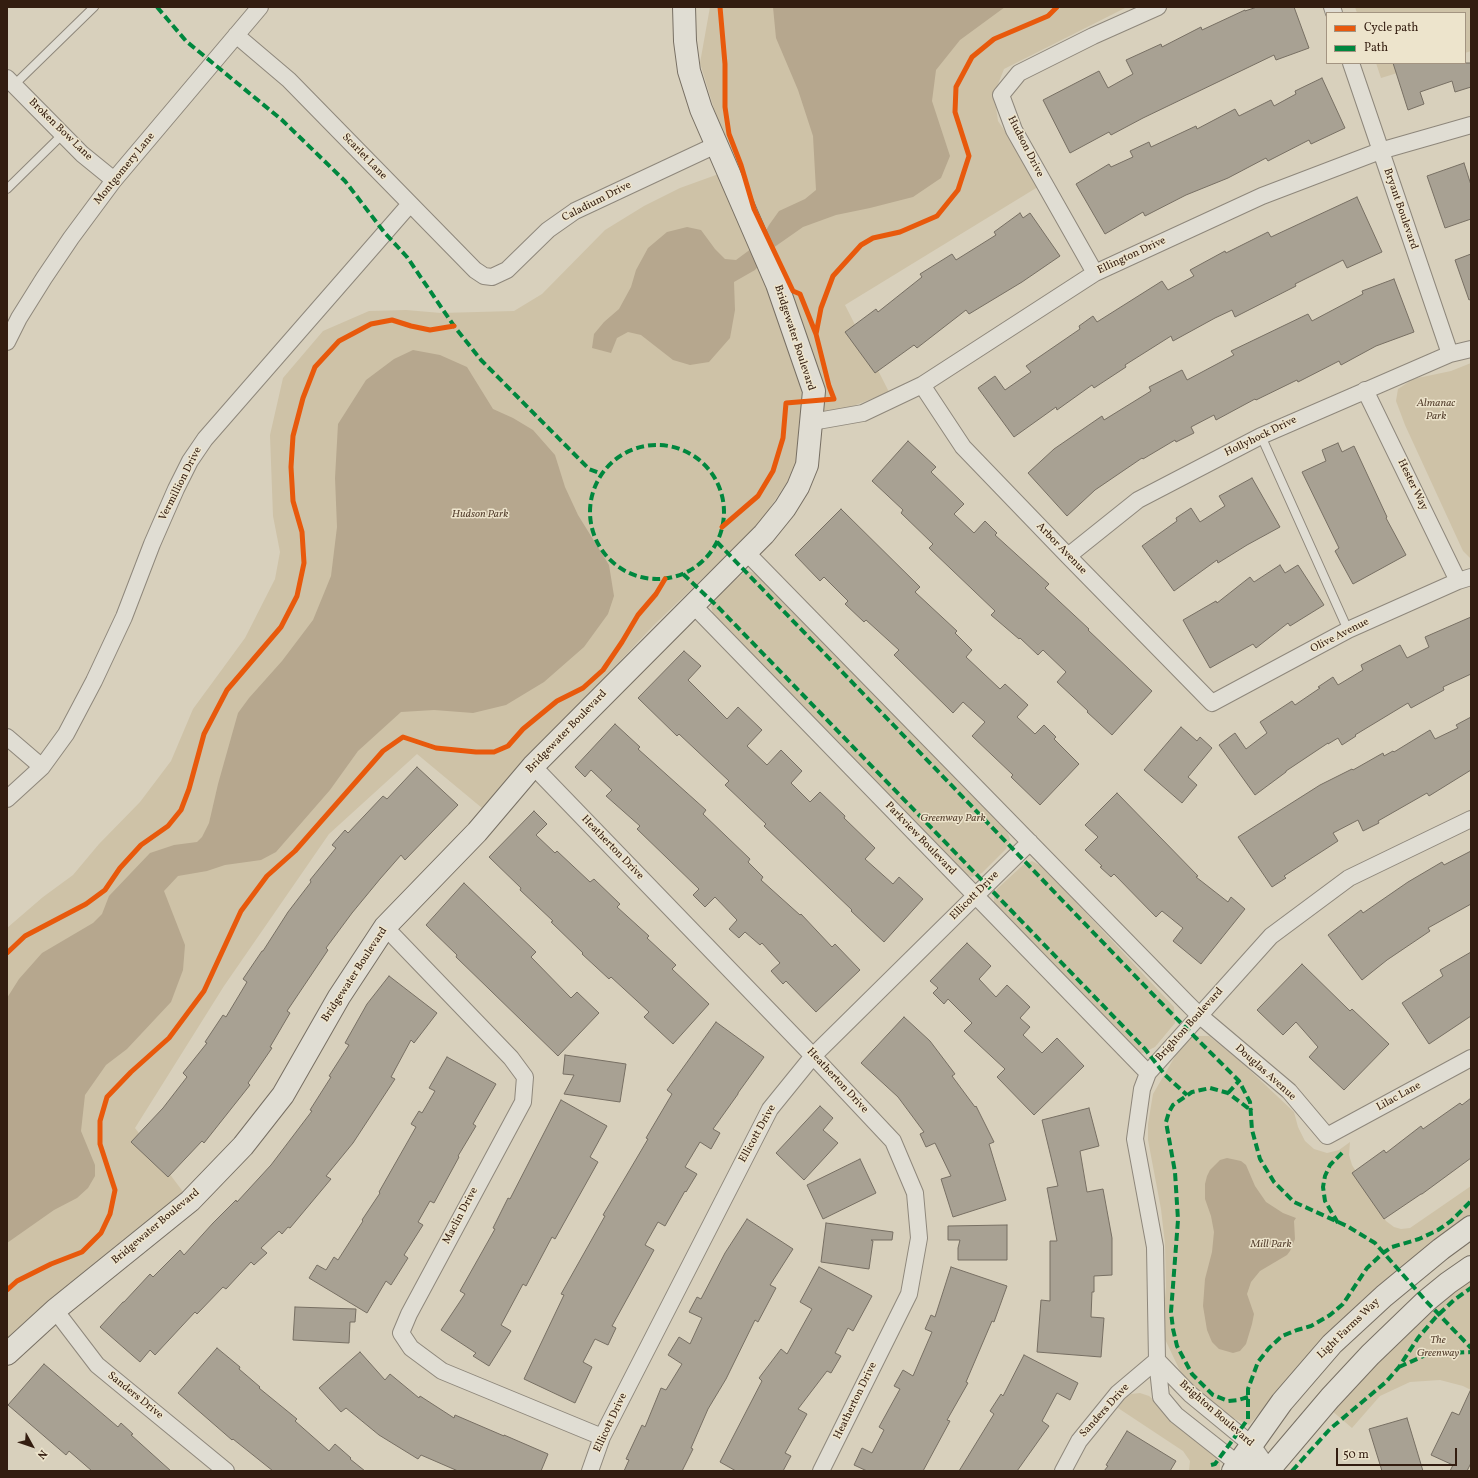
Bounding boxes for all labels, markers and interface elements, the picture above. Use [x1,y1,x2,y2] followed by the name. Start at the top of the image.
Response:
[1326,12,1466,64] legend
[1364,20,1419,36] text: Cycle path
[1364,40,1388,56] text: Path
[25,96,95,164] street label: Broken Bow Lane
[1004,114,1046,180] street label: Hudson Drive
[92,130,158,208] street label: Montgomery Lane
[339,131,389,183] street label: Scarlet Lane
[1380,167,1420,251] street label: Bryant Boulevard
[560,179,634,225] street label: Caladium Drive
[1096,234,1168,278] street label: Ellington Drive
[771,283,817,393] street label: Bridgewater Boulevard
[1417,397,1455,423] park label: Almanac Park
[1223,414,1299,460] street label: Hollyhock Drive
[157,445,205,523] street label: Vermillion Drive
[1394,457,1430,513] street label: Hester Way
[452,508,508,522] park label: Hudson Park
[1033,520,1089,578] street label: Arbor Avenue
[1309,616,1371,656] street label: Olive Avenue
[524,688,610,776] street label: Bridgewater Boulevard
[882,800,958,878] street label: Parkview Boulevard
[920,812,986,826] park label: Greenway Park
[578,813,646,883] street label: Heatherton Drive
[948,869,1002,923] street label: Ellicott Drive
[319,925,391,1025] street label: Bridgewater Boulevard
[1153,985,1227,1065] street label: Brighton Boulevard
[1232,1042,1298,1104] street label: Douglas Avenue
[803,1046,871,1116] street label: Heatherton Drive
[1374,1079,1424,1115] street label: Lilac Lane
[737,1103,779,1165] street label: Ellicott Drive
[440,1185,482,1247] street label: Maclin Drive
[109,1186,203,1268] street label: Bridgewater Boulevard
[1251,1238,1291,1252] park label: Mill Park
[1315,1296,1383,1362] street label: Light Farms Way
[1417,1334,1459,1360] park label: The Greenway
[832,1360,880,1442] street label: Heatherton Drive
[104,1370,166,1422] street label: Sanders Drive
[1176,1378,1256,1450] street label: Brighton Boulevard
[1077,1381,1133,1441] street label: Sanders Drive
[592,1391,630,1455] street label: Ellicott Drive
[12,1426,52,1466] north arrow
[1338,1440,1459,1466] scale bar
[33,1446,50,1462] text: N
[1343,1447,1369,1463] text: 50 m

